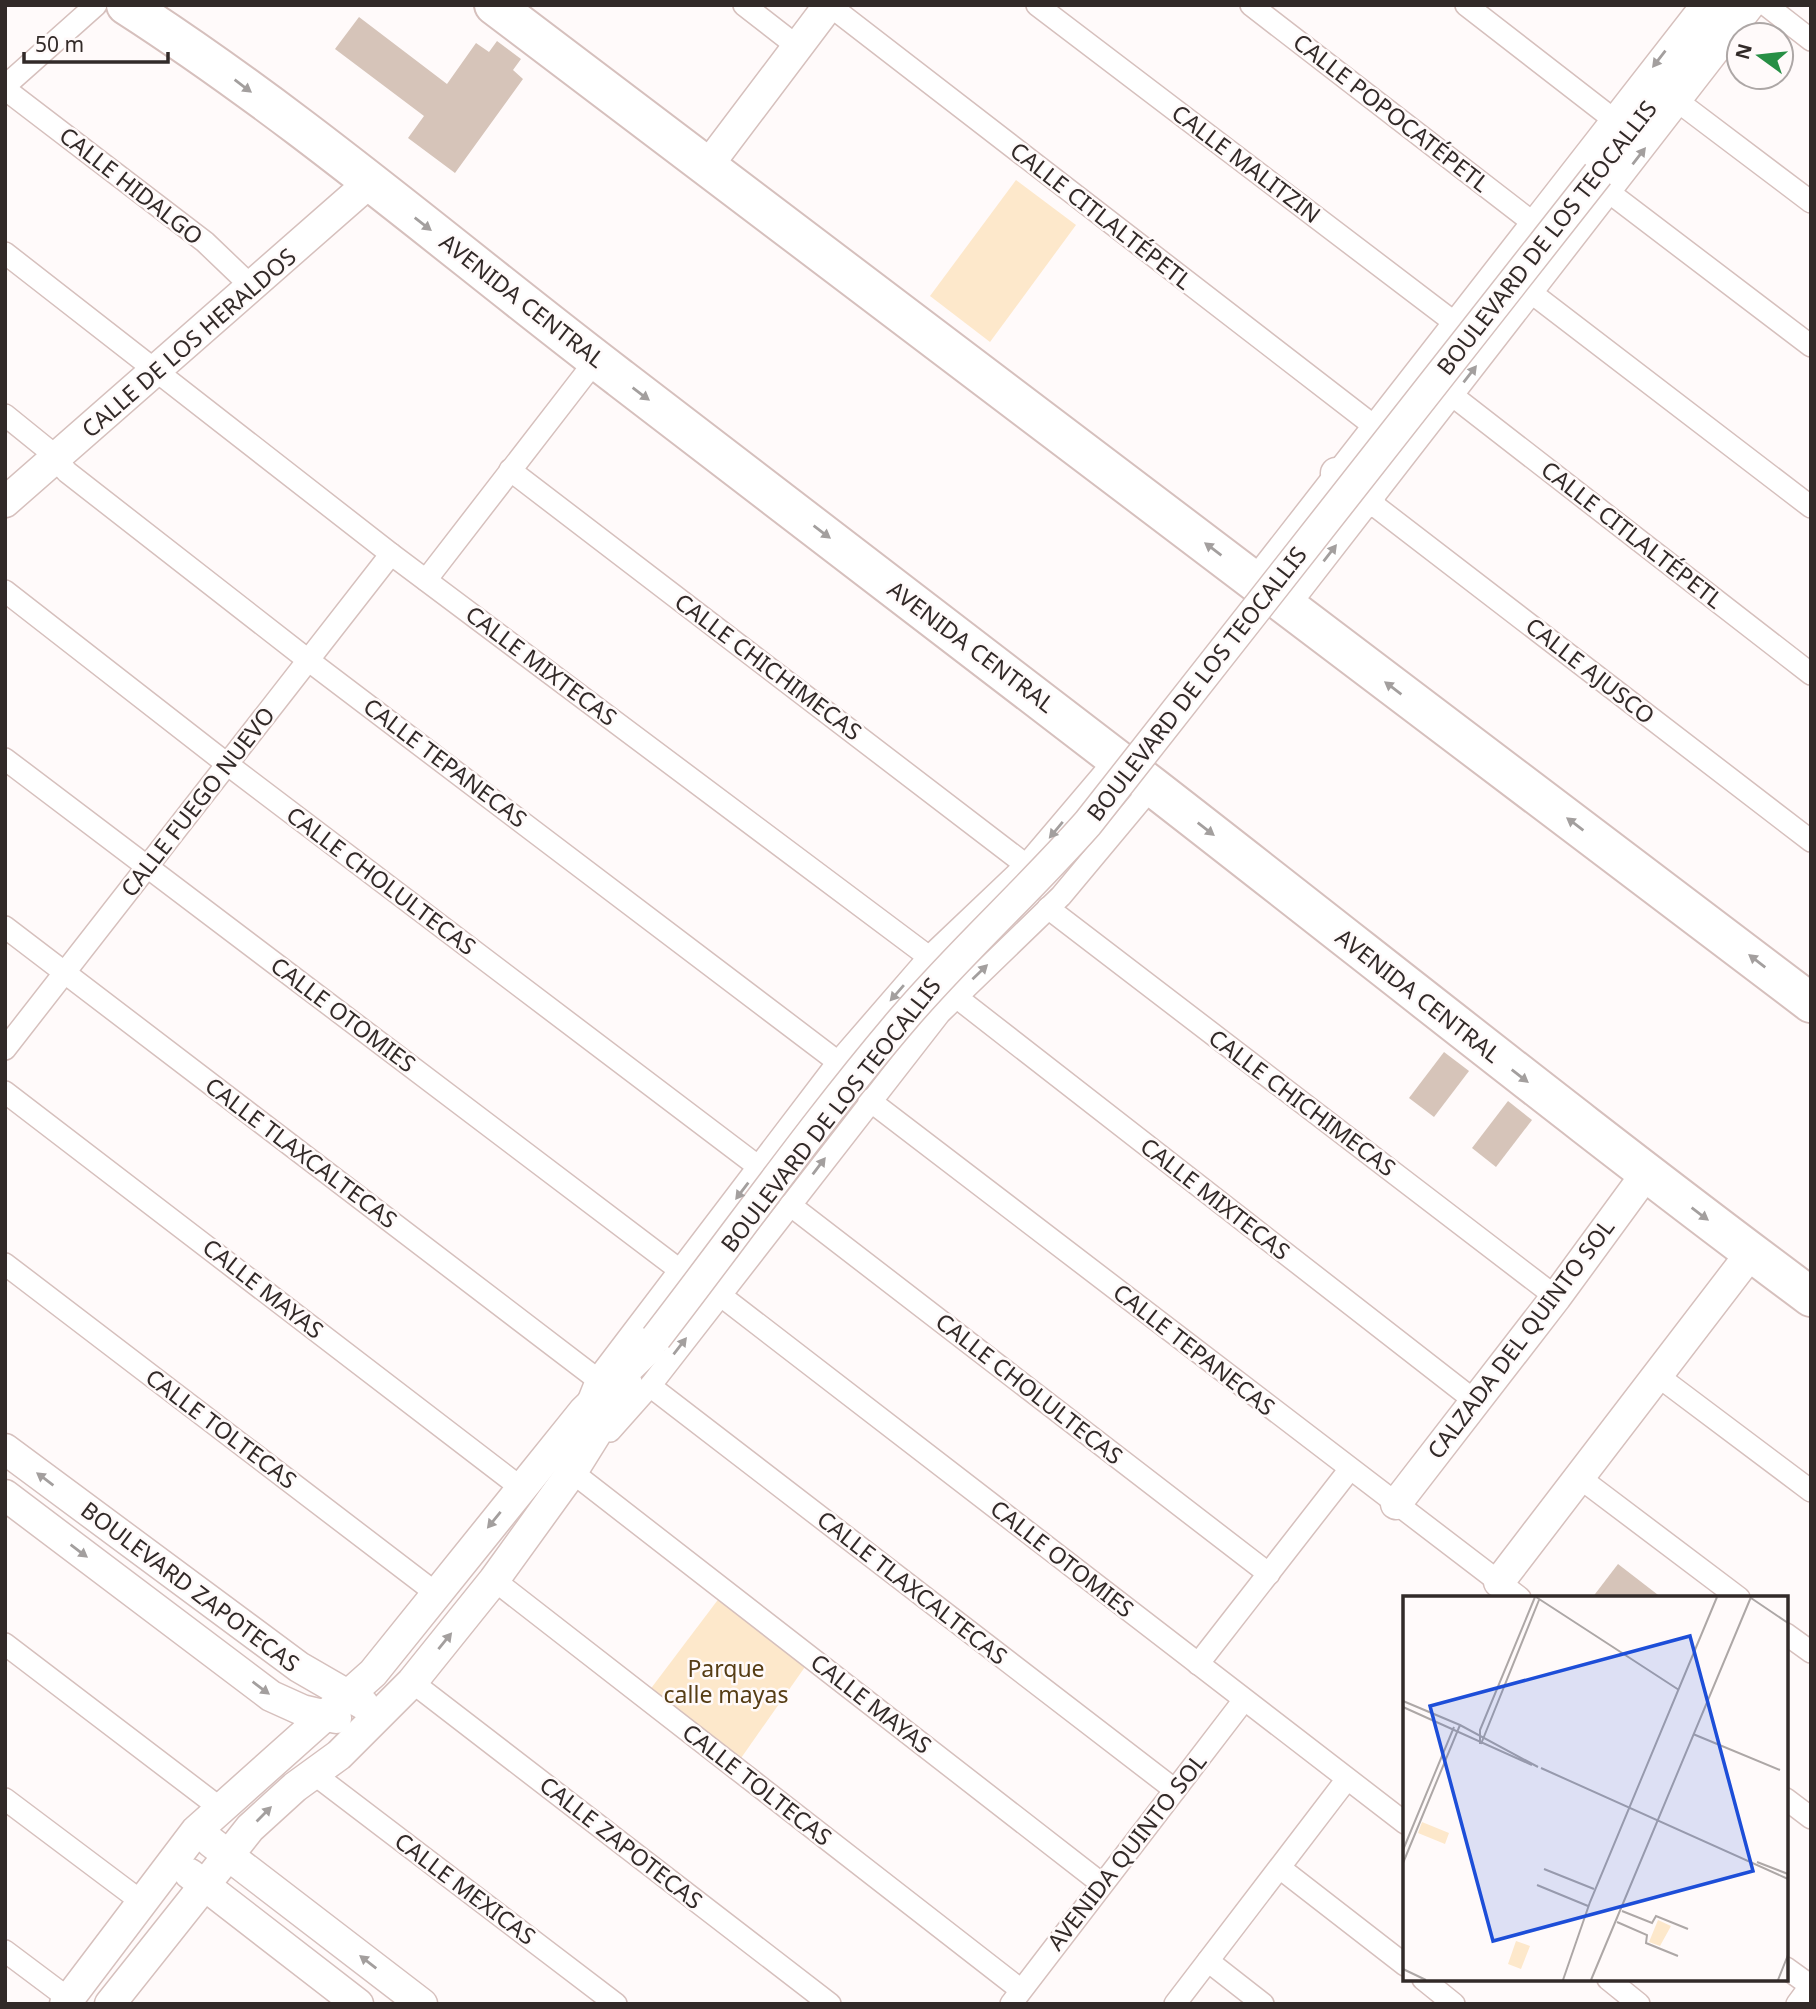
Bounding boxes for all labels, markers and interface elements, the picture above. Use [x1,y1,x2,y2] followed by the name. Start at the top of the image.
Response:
[24,21,168,65] scale bar
[1725,21,1795,91] north arrow
[1287,26,1496,199] street label: CALLE POPOCATÉPETL
[35,30,84,58] text: 50 m
[1729,41,1758,62] text: N
[1652,50,1666,69] one-way arrow
[233,78,251,93] one-way arrow
[1429,93,1664,381] street label: BOULEVARD DE LOS TEOCALLIS
[1166,97,1328,230] street label: CALLE MALITZIN
[53,119,210,251] street label: CALLE HIDALGO
[1004,134,1199,296] street label: CALLE CITLALTÉPETL
[1632,147,1647,165] one-way arrow
[414,216,432,231] one-way arrow
[433,226,612,375] street label: AVENIDA CENTRAL
[74,240,302,444] street label: CALLE DE LOS HERALDOS
[1463,366,1478,384] one-way arrow
[632,387,650,401] one-way arrow
[1535,453,1730,615] street label: CALLE CITLALTÉPETL
[812,525,830,540] one-way arrow
[1079,539,1314,827] street label: BOULEVARD DE LOS TEOCALLIS
[1204,542,1222,557] one-way arrow
[1322,545,1337,563] one-way arrow
[882,573,1062,720] street label: AVENIDA CENTRAL
[669,585,869,747] street label: CALLE CHICHIMECAS
[459,598,624,733] street label: CALLE MIXTECAS
[1519,610,1662,731] street label: CALLE AJUSCO
[1385,680,1403,695] one-way arrow
[357,690,534,834] street label: CALLE TEPANECAS
[113,700,282,903] street label: CALLE FUEGO NUEVO
[280,798,483,962] street label: CALLE CHOLULTECAS
[1566,818,1584,832] one-way arrow
[1049,821,1064,838] one-way arrow
[1197,821,1214,836] one-way arrow
[1329,921,1508,1070] street label: AVENIDA CENTRAL
[265,949,423,1079] street label: CALLE OTOMIES
[1748,955,1766,969] one-way arrow
[972,964,988,980] one-way arrow
[713,970,948,1258] street label: BOULEVARD DE LOS TEOCALLIS
[890,984,905,1001] one-way arrow
[1203,1021,1403,1183] street label: CALLE CHICHIMECAS
[1510,1068,1528,1083] one-way arrow
[199,1069,404,1235] street label: CALLE TLAXCALTECAS
[1134,1130,1297,1267] street label: CALLE MIXTECAS
[812,1157,827,1175] one-way arrow
[735,1182,749,1200] one-way arrow
[1691,1207,1709,1221] one-way arrow
[1419,1212,1621,1465] street label: CALZADA DEL QUINTO SOL
[197,1231,331,1346] street label: CALLE MAYAS
[1107,1276,1282,1423] street label: CALLE TEPANECAS
[929,1305,1130,1471] street label: CALLE CHOLULTECAS
[673,1337,687,1355] one-way arrow
[140,1361,304,1496] street label: CALLE TOLTECAS
[36,1472,54,1486] one-way arrow
[984,1492,1141,1624] street label: CALLE OTOMIES
[75,1493,306,1679] street label: BOULEVARD ZAPOTECAS
[811,1503,1014,1672] street label: CALLE TLAXCALTECAS
[487,1511,501,1529] one-way arrow
[70,1544,88,1559] one-way arrow
[1403,1596,1788,1981] inset map
[437,1632,452,1649] one-way arrow
[805,1646,939,1761] street label: CALLE MAYAS
[664,1652,788,1710] park label: Parque calle mayas
[252,1681,270,1695] one-way arrow
[676,1716,839,1853] street label: CALLE TOLTECAS
[1039,1746,1213,1956] street label: AVENIDA QUINTO SOL
[534,1768,710,1916] street label: CALLE ZAPOTECAS
[255,1807,272,1823] one-way arrow
[389,1825,543,1952] street label: CALLE MEXICAS
[359,1955,377,1970] one-way arrow

